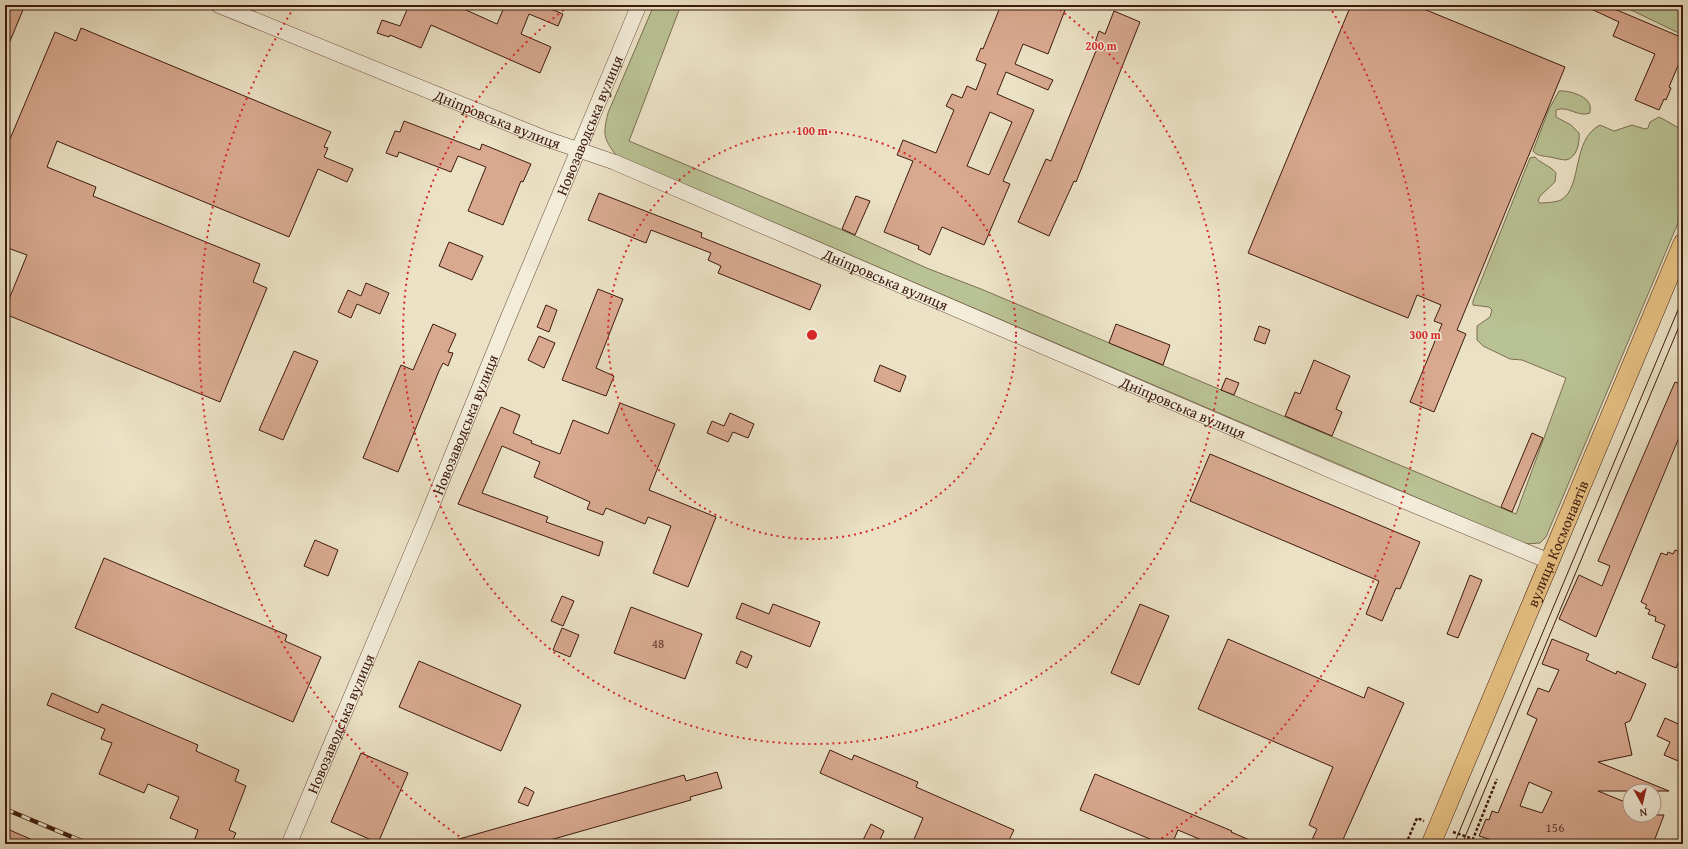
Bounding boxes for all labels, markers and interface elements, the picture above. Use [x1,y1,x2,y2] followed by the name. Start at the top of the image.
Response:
[1085,37,1118,54] text: 200 m
[550,51,628,198] street label: Новозаводська вулиця
[430,84,564,154] street label: Дніпровська вулиця
[796,122,829,139] text: 100 m
[819,242,952,315] street label: Дніпровська вулиця
[1409,326,1442,343] text: 300 m
[805,328,819,342] centre of rings
[427,351,503,498] street label: Новозаводська вулиця
[1117,370,1250,443] street label: Дніпровська вулиця
[1521,477,1593,610] street label: вулиця Космонавтів
[652,634,664,653] house number: 48
[301,650,379,796] street label: Новозаводська вулиця
[1622,783,1662,823] north arrow
[1638,804,1648,821] text: N
[1546,818,1564,837] house number: 156

